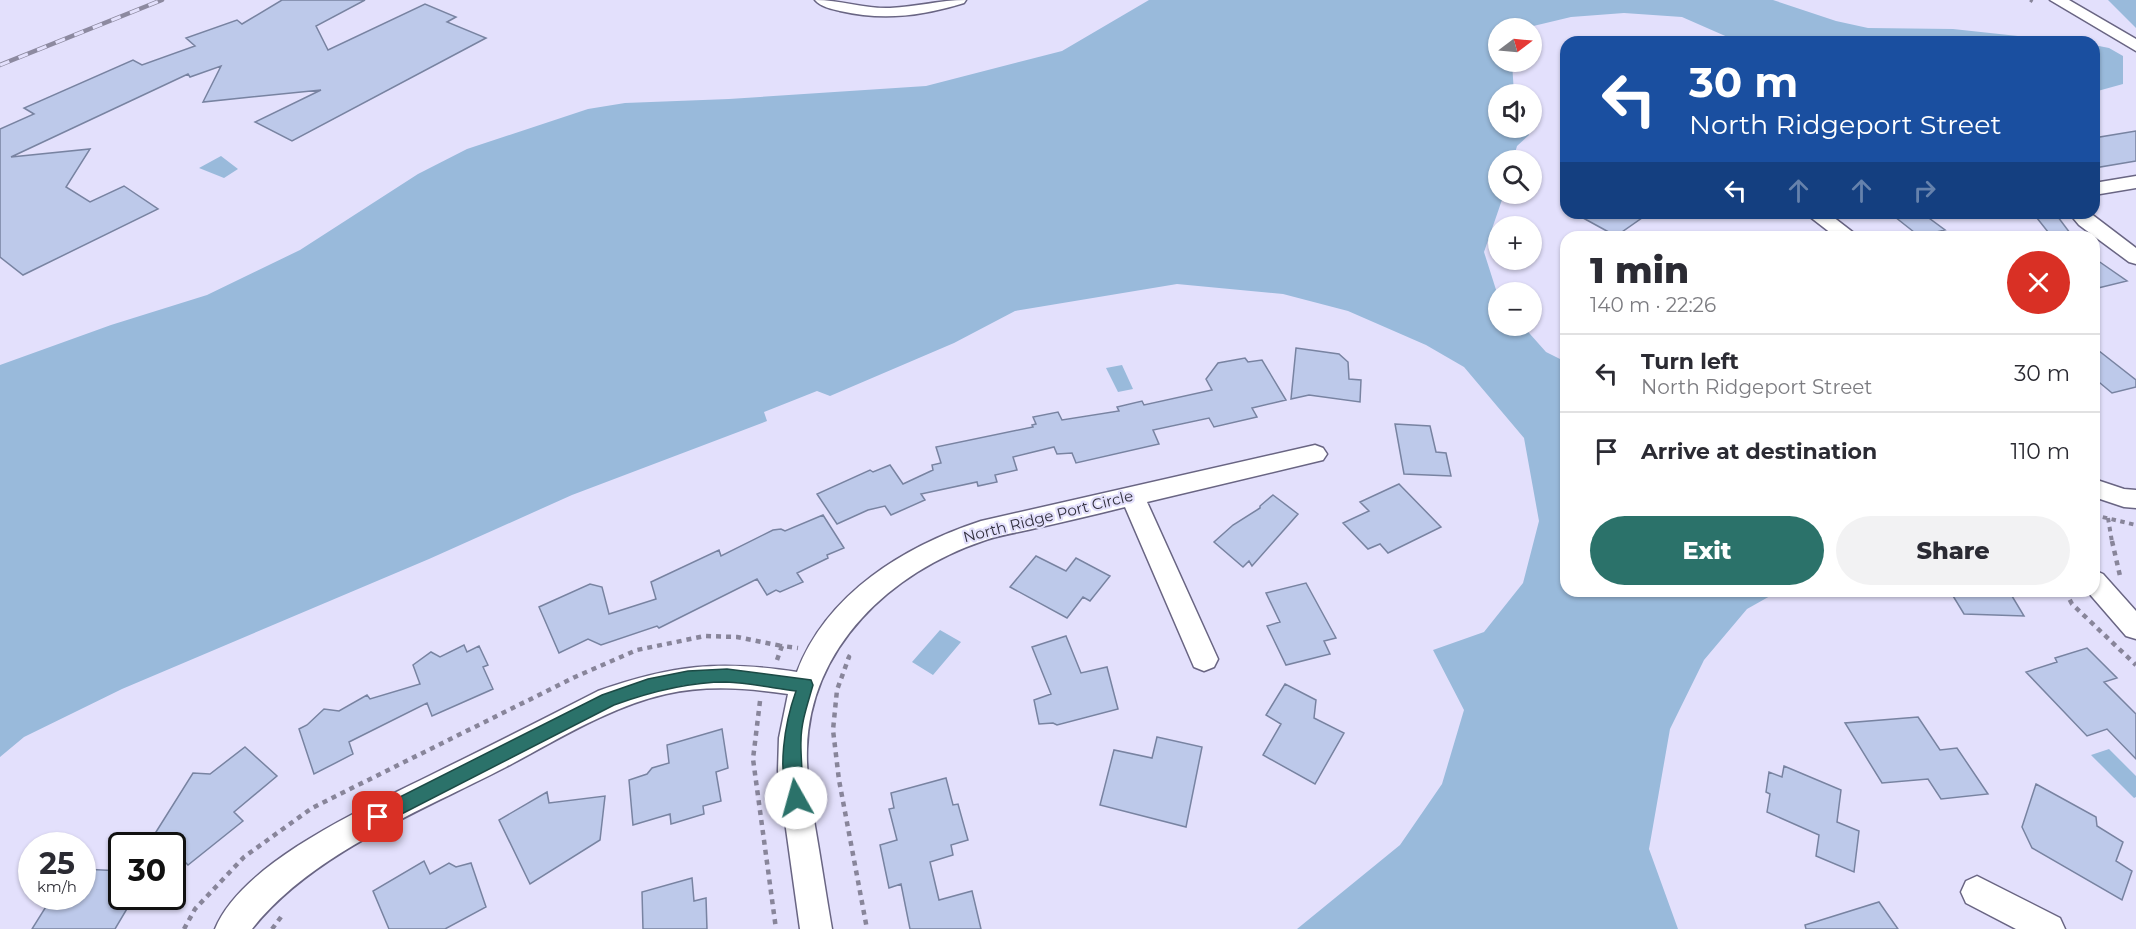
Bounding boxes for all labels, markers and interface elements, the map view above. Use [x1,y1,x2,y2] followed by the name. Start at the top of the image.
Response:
[1488,18,1542,72] north arrow
[1488,18,1542,336] map controls
[1689,56,1798,108] text: 30 m
[1590,60,1668,138] icon: left
[1488,84,1542,138] button: sound
[1689,108,2001,141] text: North Ridgeport Street
[1488,150,1542,204] button: search
[1719,174,1752,207] icon: left
[1782,174,1815,207] icon: ahead
[1845,174,1878,207] icon: ahead
[1908,174,1941,207] icon: right
[1488,216,1542,270] button: +
[1590,248,1689,292] text: 1 min
[2007,251,2070,314] button: close
[1488,282,1542,336] button: −
[1590,293,1716,317] text: 140 m · 22:26
[1641,348,1739,375] text: Turn left
[1590,357,1623,390] icon: left
[2014,360,2070,387] text: 30 m
[1641,375,1872,399] text: North Ridgeport Street
[1590,435,1623,468] icon: arrive
[1641,438,1877,465] text: Arrive at destination
[2010,438,2070,465] text: 110 m
[961,486,1135,546] street label: North Ridge Port Circle
[1590,516,1824,585] button: Exit
[1836,516,2070,585] button: Share
[764,766,828,830] position arrow
[352,791,403,842] pin
[361,800,394,833] icon: arrive
[108,832,186,910] speed limit sign: 30
[39,845,75,882] text: 25
[37,877,77,896] text: km/h

